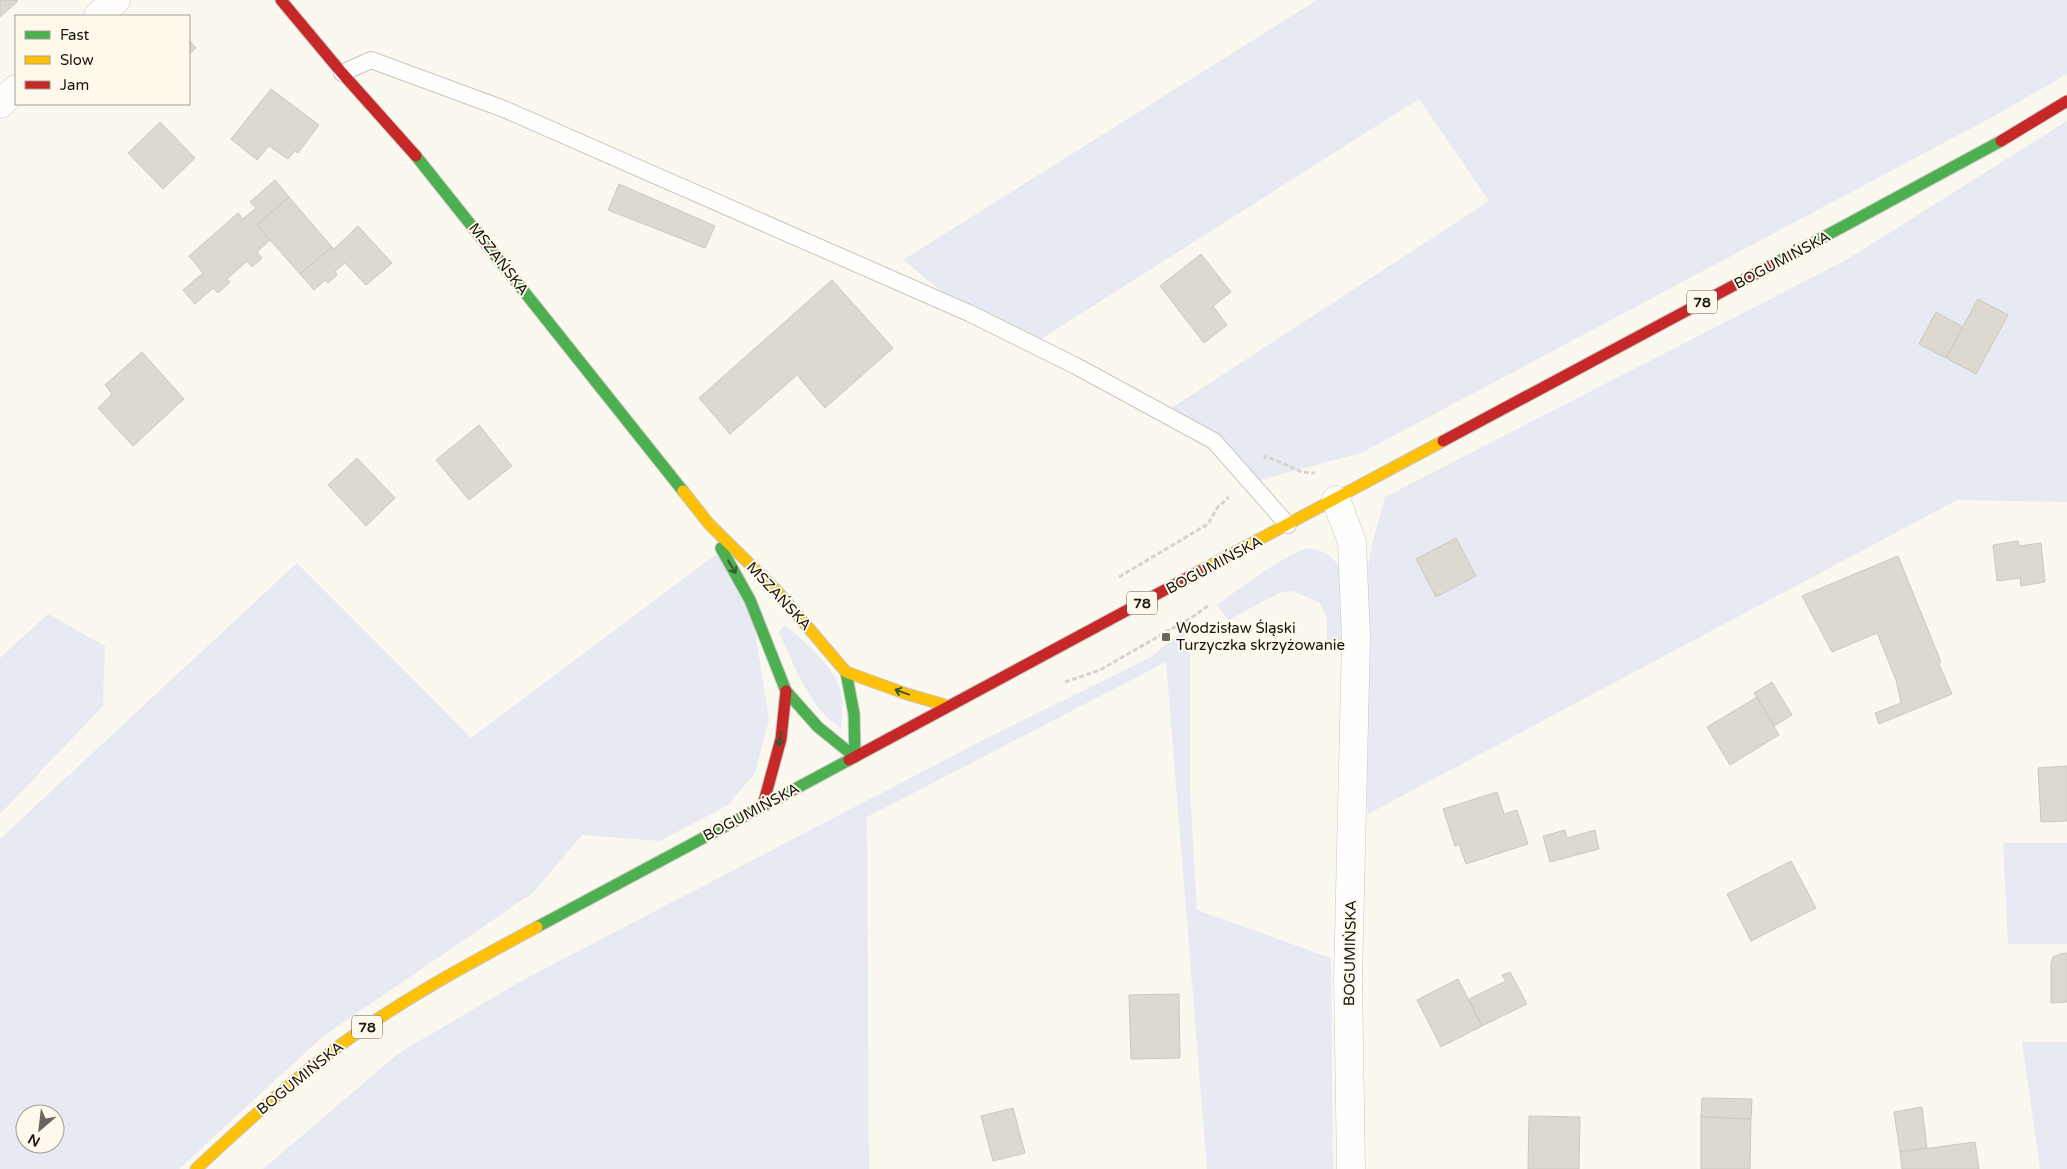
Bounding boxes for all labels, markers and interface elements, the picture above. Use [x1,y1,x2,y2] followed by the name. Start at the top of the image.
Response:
[15,15,190,105] legend
[60,26,90,44] text: Fast
[60,51,94,69] text: Slow
[60,76,89,94] text: Jam
[465,219,533,299] street label: MSZAŃSKA
[1731,227,1833,293] street label: BOGUMIŃSKA
[1687,290,1717,314] road number: 78
[1163,532,1265,598] street label: BOGUMIŃSKA
[743,558,815,634] street label: MSZAŃSKA
[727,559,737,574] one-way arrow
[1127,592,1157,614] road number: 78
[1176,619,1345,654] place label: Wodzisław Śląski Turzyczka skrzyżowanie
[1160,631,1172,643] marker: Wodzisław Śląski Turzyczka skrzyżowanie
[894,687,910,696] one-way arrow
[775,731,784,747] one-way arrow
[700,779,802,845] street label: BOGUMIŃSKA
[1340,900,1360,1006] street label: BOGUMIŃSKA
[352,1016,382,1038] road number: 78
[253,1038,347,1118] street label: BOGUMIŃSKA
[15,1104,65,1154] north arrow
[25,1130,43,1150] text: N

